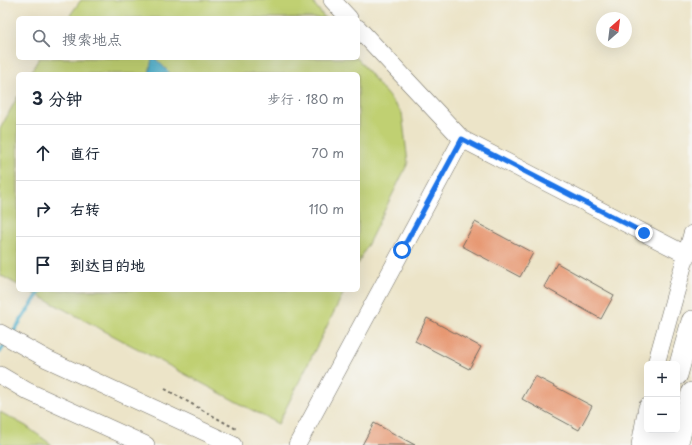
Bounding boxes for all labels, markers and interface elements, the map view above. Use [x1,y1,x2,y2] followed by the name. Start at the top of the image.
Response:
[596,12,632,48] north arrow
[16,16,360,60] search box
[30,27,52,49] icon: search
[62,27,122,50] text: 搜索地点
[32,85,83,111] text: 3 分钟
[268,89,344,108] text: 步行 · 180 m
[70,141,100,164] text: 直行
[32,142,54,164] icon: ahead
[311,143,344,162] text: 70 m
[70,197,100,220] text: 右转
[32,198,54,220] icon: right
[309,199,344,218] text: 110 m
[635,224,653,242] route end
[393,241,411,259] route start
[70,253,145,276] text: 到达目的地
[32,254,54,276] icon: arrive
[644,361,680,433] map controls
[644,361,680,397] button: +
[644,397,680,433] button: −

